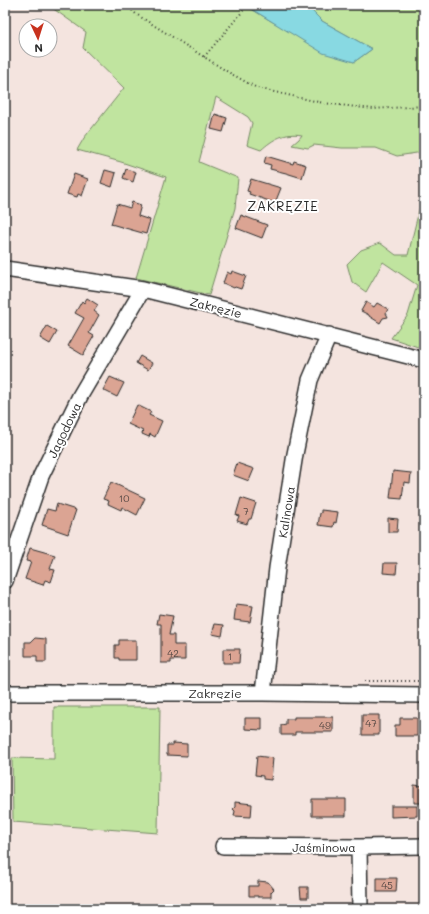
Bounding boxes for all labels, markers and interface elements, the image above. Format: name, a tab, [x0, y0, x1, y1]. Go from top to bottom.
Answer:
north arrow	[18, 18, 58, 58]
text: N	[34, 41, 43, 56]
district label: ZAKRĘZIE	[247, 197, 319, 214]
street label: Zakręzie	[188, 293, 244, 321]
street label: Jagodowa	[44, 400, 84, 460]
street label: Kalinowa	[274, 485, 298, 539]
house number: 10	[119, 491, 129, 505]
house number: 7	[243, 504, 249, 518]
house number: 42	[167, 646, 179, 660]
house number: 1	[228, 649, 232, 663]
street label: Zakręzie	[188, 685, 242, 701]
house number: 47	[365, 716, 377, 730]
house number: 49	[319, 718, 331, 732]
street label: Jaśminowa	[292, 839, 356, 855]
house number: 45	[381, 878, 393, 892]

